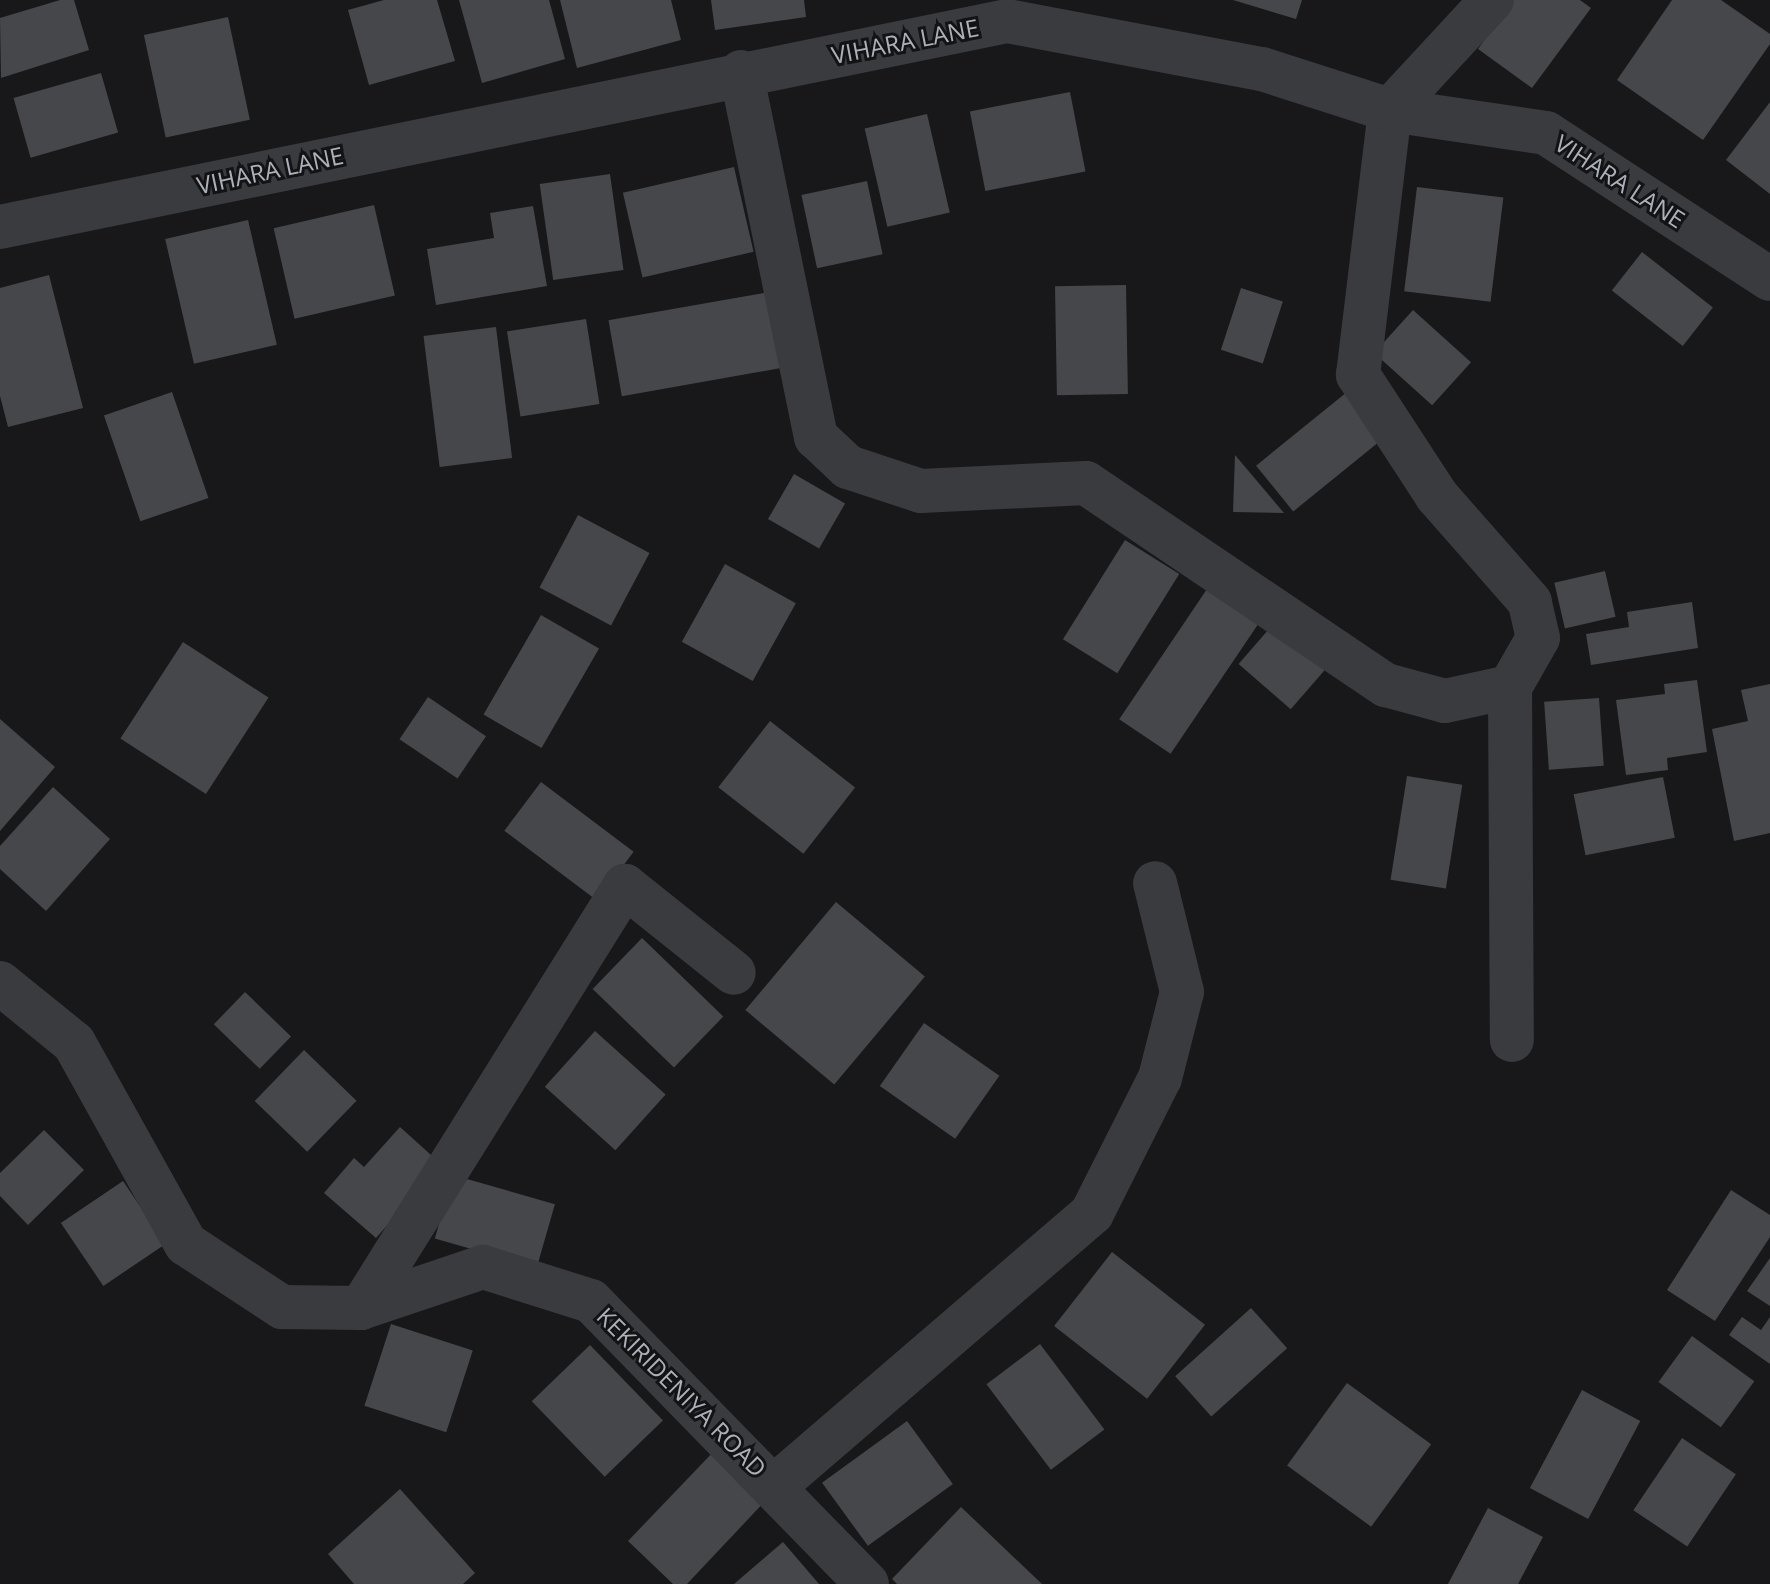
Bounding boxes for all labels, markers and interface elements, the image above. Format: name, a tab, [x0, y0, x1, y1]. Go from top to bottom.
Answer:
street label: VIHARA LANE	[829, 13, 981, 69]
street label: VIHARA LANE	[1550, 128, 1690, 234]
street label: VIHARA LANE	[194, 140, 346, 200]
street label: KEKIRIDENIYA ROAD	[591, 1301, 773, 1483]

